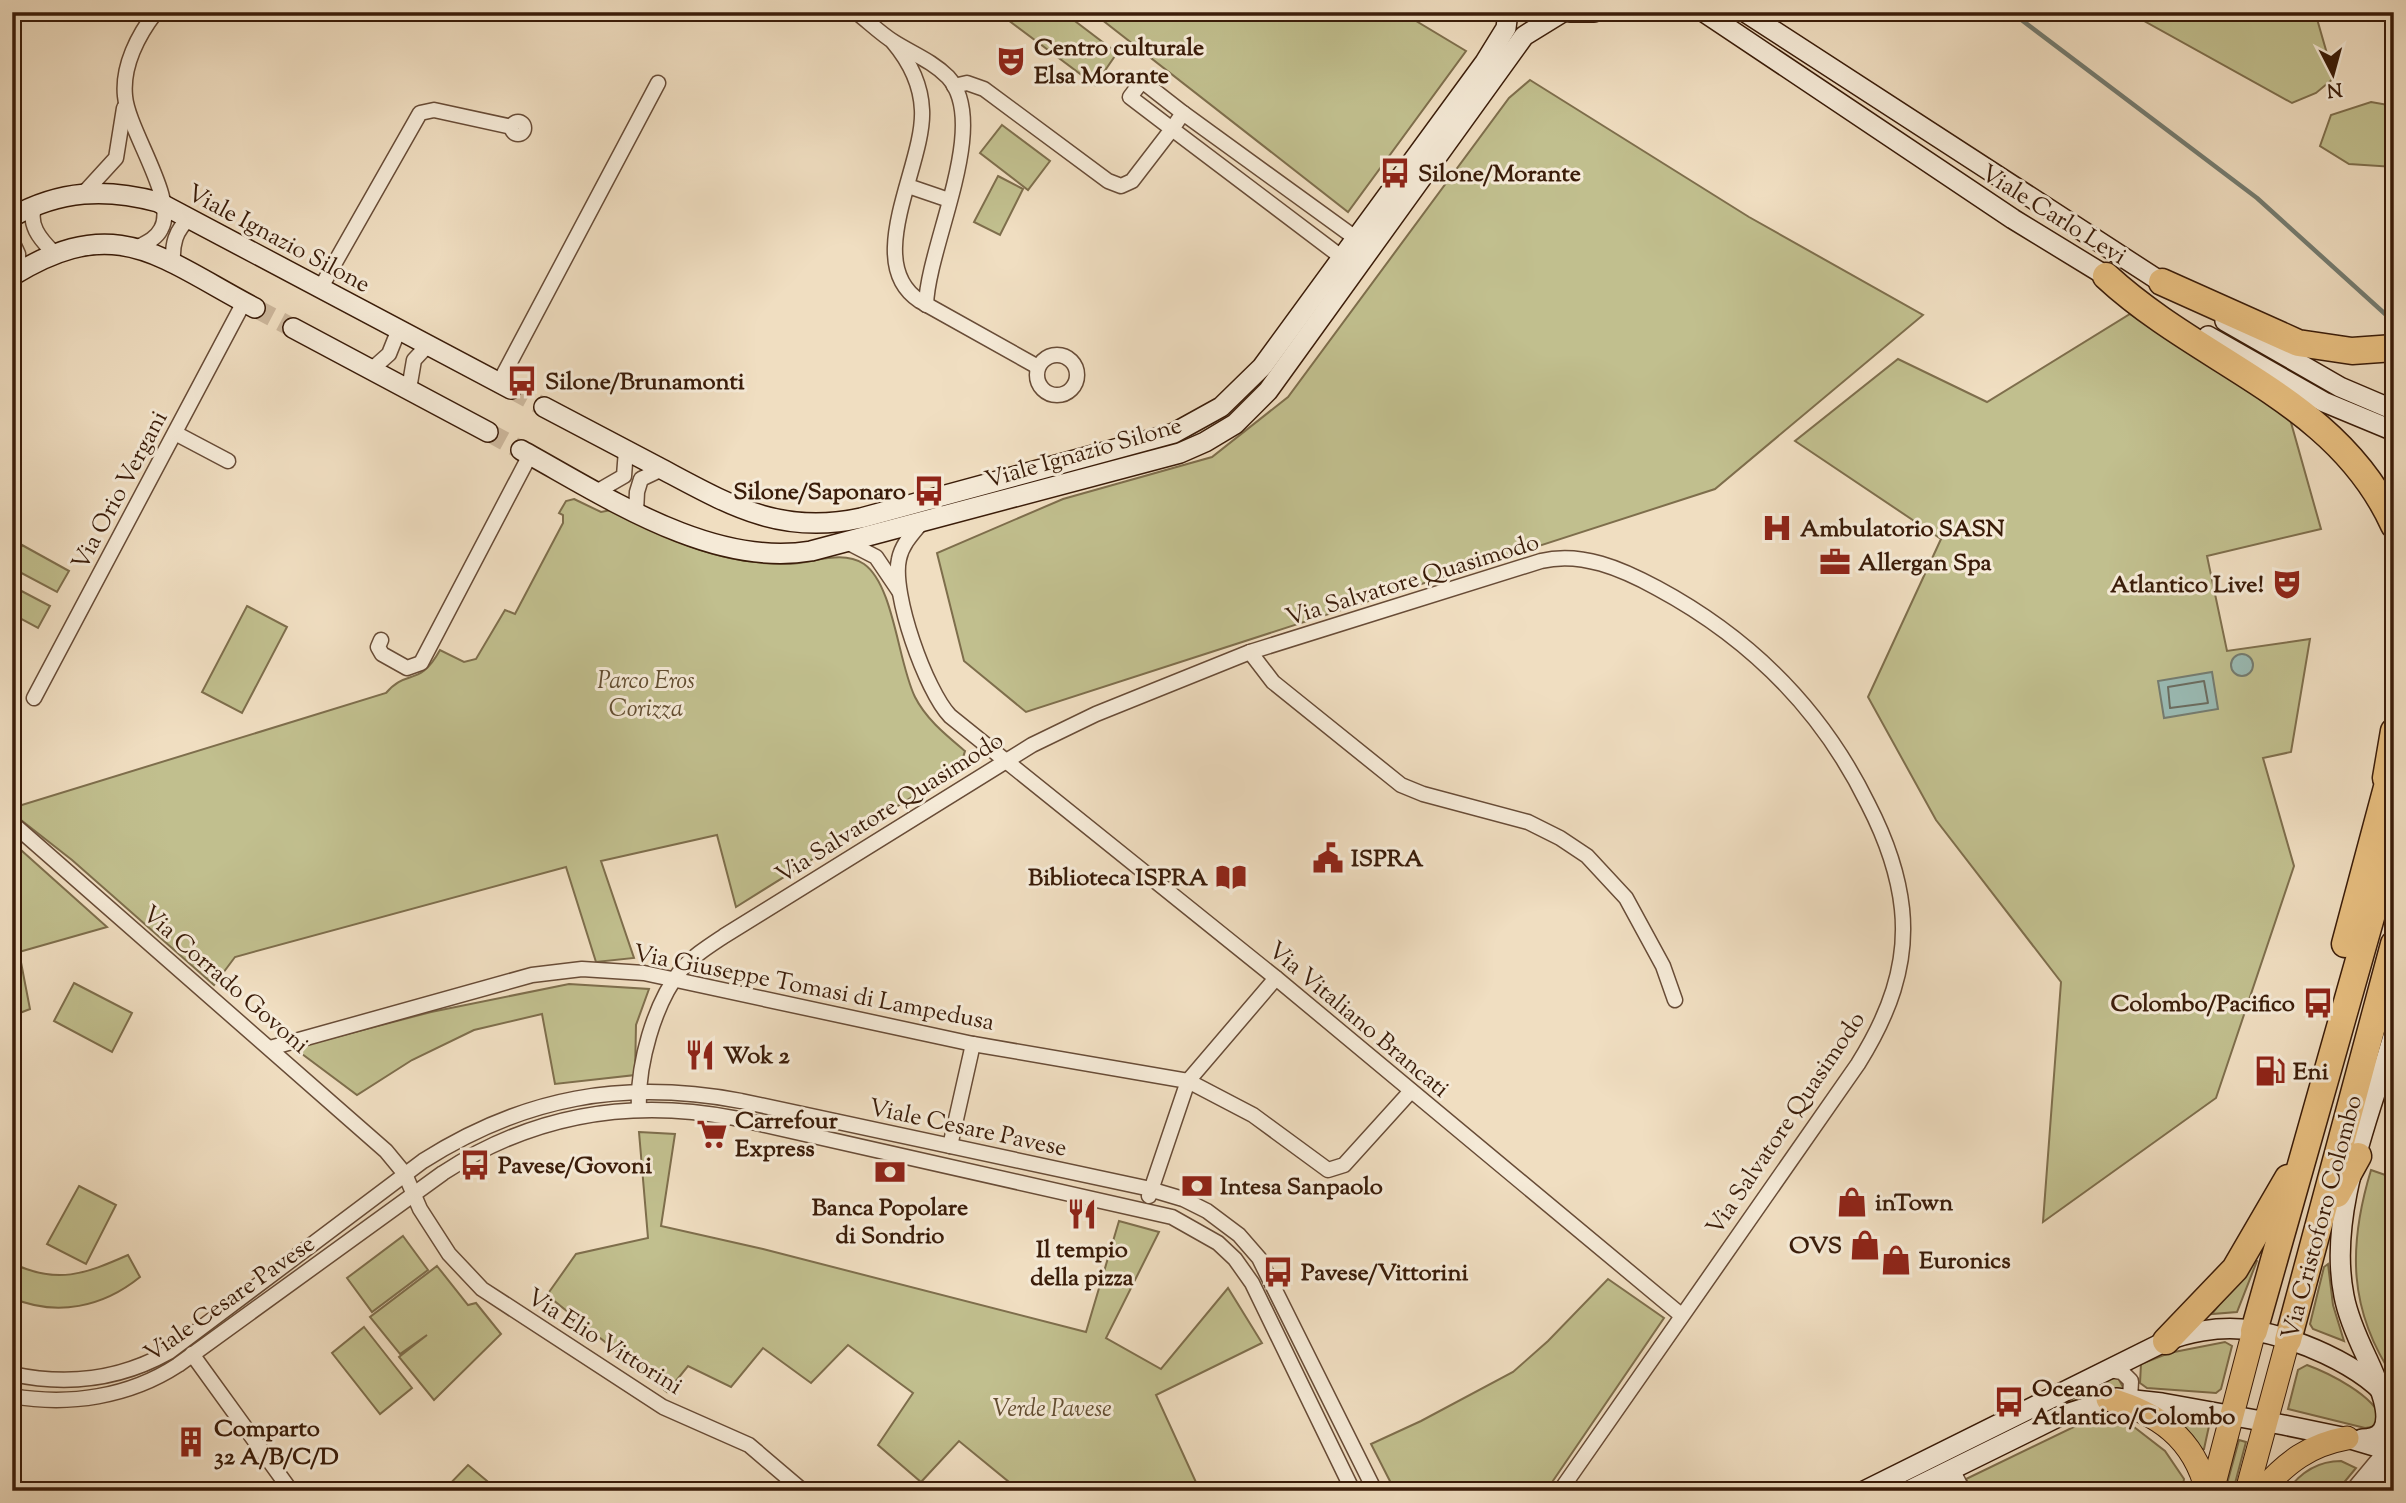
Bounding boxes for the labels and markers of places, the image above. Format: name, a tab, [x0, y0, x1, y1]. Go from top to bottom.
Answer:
place label: Centro culturale Elsa Morante	[1034, 32, 1204, 94]
theatre icon: Centro culturale Elsa Morante	[994, 44, 1028, 78]
bus stop icon: Silone/Morante	[1378, 156, 1412, 190]
place label: Silone/Morante	[1418, 158, 1581, 192]
bus stop icon: Silone/Brunamonti	[505, 364, 539, 398]
place label: Silone/Brunamonti	[545, 366, 745, 400]
bus stop icon: Silone/Saponaro	[912, 474, 946, 508]
place label: Silone/Saponaro	[733, 476, 906, 510]
hospital icon: Ambulatorio SASN	[1760, 511, 1794, 545]
place label: Ambulatorio SASN	[1800, 513, 2005, 547]
office icon: Allergan Spa	[1818, 545, 1852, 579]
place label: Allergan Spa	[1858, 547, 1993, 581]
theatre icon: Atlantico Live!	[2270, 567, 2304, 601]
place label: Atlantico Live!	[2110, 569, 2264, 603]
public building icon: ISPRA	[1311, 841, 1345, 875]
place label: ISPRA	[1351, 843, 1424, 877]
library icon: Biblioteca ISPRA	[1214, 860, 1248, 894]
place label: Biblioteca ISPRA	[1028, 862, 1209, 896]
bus stop icon: Colombo/Pacifico	[2301, 986, 2335, 1020]
place label: Colombo/Pacifico	[2110, 988, 2295, 1022]
restaurant icon: Wok 2	[683, 1038, 717, 1072]
place label: Wok 2	[723, 1040, 791, 1074]
fuel station icon: Eni	[2253, 1054, 2287, 1088]
place label: Eni	[2293, 1056, 2329, 1090]
place label: Carrefour Express	[735, 1105, 839, 1167]
supermarket icon: Carrefour Express	[695, 1117, 729, 1151]
bus stop icon: Pavese/Govoni	[458, 1148, 492, 1182]
place label: Pavese/Govoni	[498, 1150, 652, 1184]
bank icon: Banca Popolare di Sondrio	[873, 1155, 907, 1189]
bank icon: Intesa Sanpaolo	[1180, 1169, 1214, 1203]
place label: Intesa Sanpaolo	[1220, 1171, 1383, 1205]
shop icon: inTown	[1835, 1185, 1869, 1219]
place label: inTown	[1875, 1187, 1954, 1221]
place label: Banca Popolare di Sondrio	[812, 1192, 968, 1254]
restaurant icon: Il tempio della pizza	[1065, 1197, 1099, 1231]
shop icon: OVS	[1848, 1228, 1882, 1262]
place label: OVS	[1789, 1230, 1842, 1264]
place label: Il tempio della pizza	[1030, 1234, 1135, 1296]
shop icon: Euronics	[1879, 1243, 1913, 1277]
place label: Euronics	[1919, 1245, 2011, 1279]
bus stop icon: Pavese/Vittorini	[1261, 1255, 1295, 1289]
place label: Pavese/Vittorini	[1301, 1257, 1469, 1291]
place label: Oceano Atlantico/Colombo	[2032, 1373, 2236, 1435]
bus stop icon: Oceano Atlantico/Colombo	[1992, 1385, 2026, 1419]
place label: Comparto 32 A/B/C/D	[214, 1413, 339, 1475]
building icon: Comparto 32 A/B/C/D	[174, 1425, 208, 1459]

